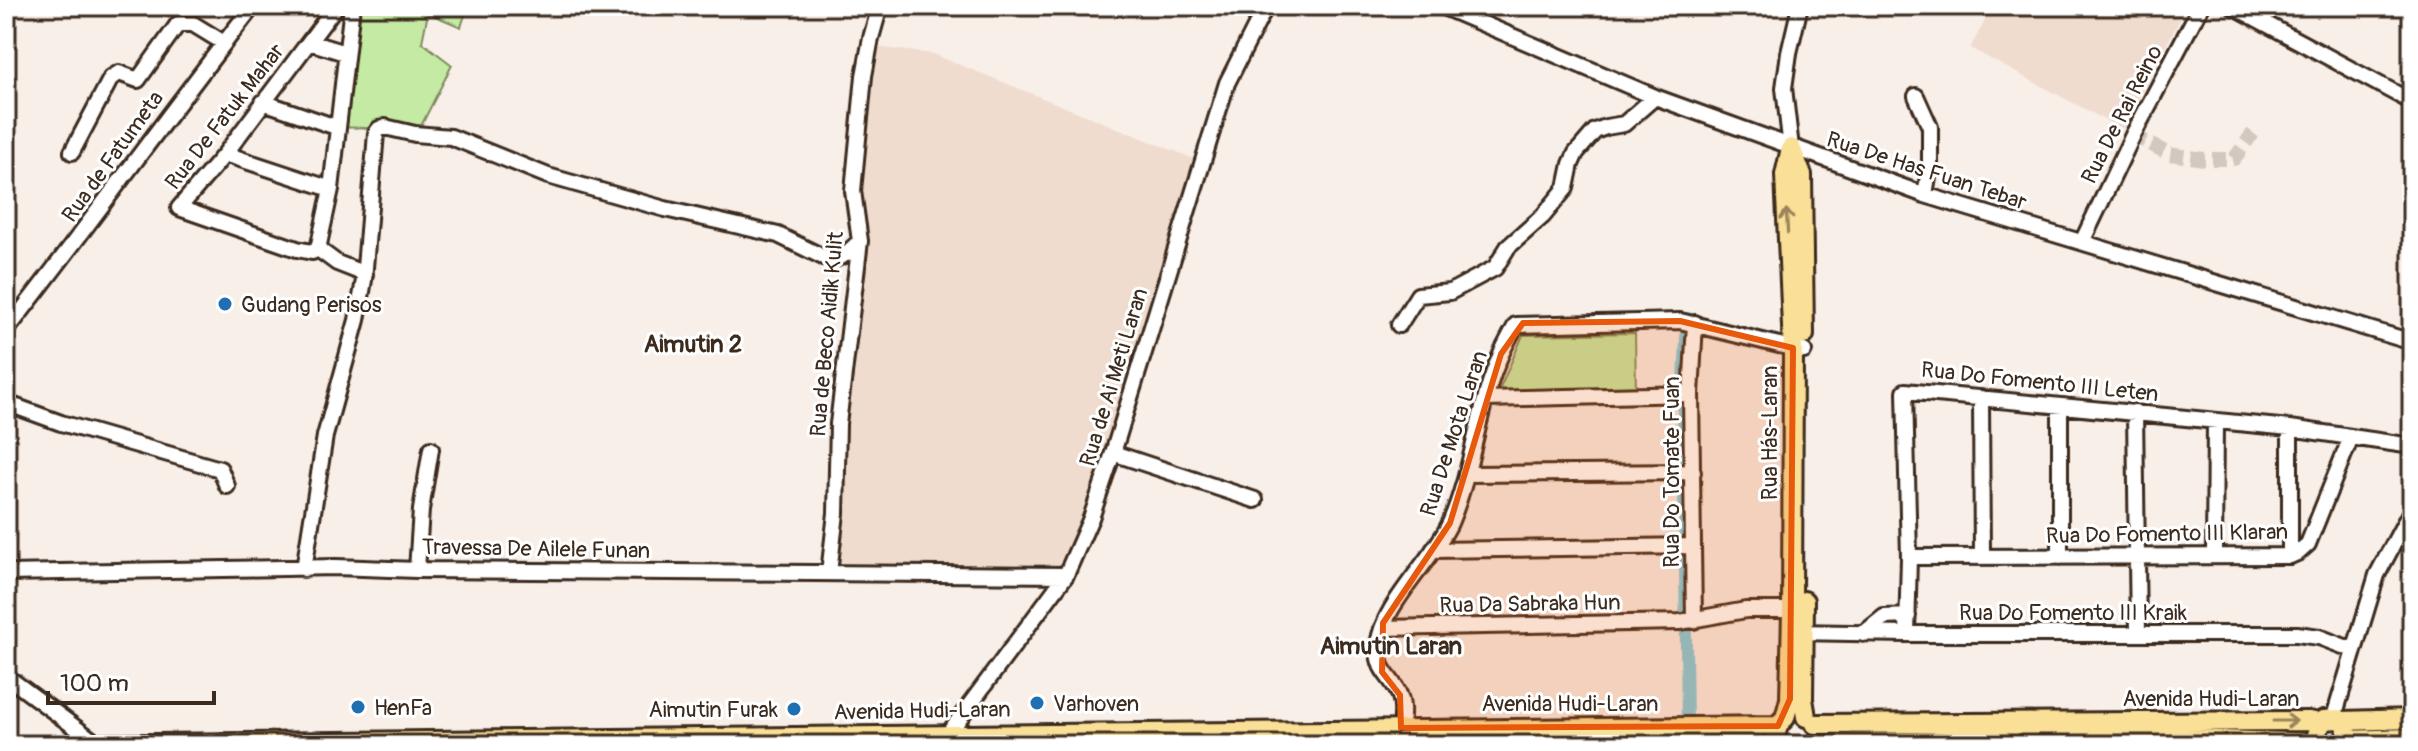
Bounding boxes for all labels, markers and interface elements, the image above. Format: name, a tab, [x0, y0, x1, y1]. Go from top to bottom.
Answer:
street label: Rua De Fatuk Mahar	[159, 38, 291, 195]
street label: Rua De Rai Reino	[2075, 40, 2169, 188]
street label: Rua de Fatumeta	[56, 85, 170, 228]
street label: Rua De Has Fuan Tebar	[1823, 125, 2030, 217]
one-way arrow	[1779, 208, 1794, 235]
street label: Rua de Beco Aidik Kulit	[804, 230, 850, 438]
street label: Rua de Ai Meti Laran	[1074, 285, 1154, 470]
place label: Gudang Perisos	[241, 291, 382, 319]
marker: Gudang Perisos	[216, 295, 234, 313]
district label: Aimutin 2	[644, 330, 742, 359]
street label: Rua De Mota Laran	[1414, 347, 1494, 520]
street label: Rua Do Fomento III Leten	[1920, 356, 2160, 408]
street label: Rua Hás-Laran	[1756, 366, 1784, 500]
street label: Rua Do Tomate Fuan	[1658, 376, 1686, 568]
street label: Rua Do Fomento III Klaran	[2046, 518, 2288, 550]
street label: Travessa De Ailele Funan	[422, 533, 650, 565]
street label: Rua Da Sabraka Hun	[1439, 588, 1621, 620]
street label: Rua Do Fomento III Kraik	[1959, 599, 2187, 627]
district label: Aimutin Laran	[1320, 632, 1462, 661]
scale bar	[48, 655, 214, 705]
text: 100 m	[60, 669, 129, 698]
street label: Avenida Hudi-Laran	[2123, 685, 2300, 713]
place label: Varhoven	[1053, 690, 1139, 718]
street label: Avenida Hudi-Laran	[1482, 690, 1659, 718]
place label: HenFa	[374, 694, 432, 722]
marker: Varhoven	[1028, 694, 1046, 712]
street label: Avenida Hudi-Laran	[833, 695, 1011, 727]
place label: Aimutin Furak	[648, 696, 778, 724]
marker: HenFa	[349, 698, 367, 716]
marker: Aimutin Furak	[785, 700, 803, 718]
one-way arrow	[2271, 713, 2298, 729]

